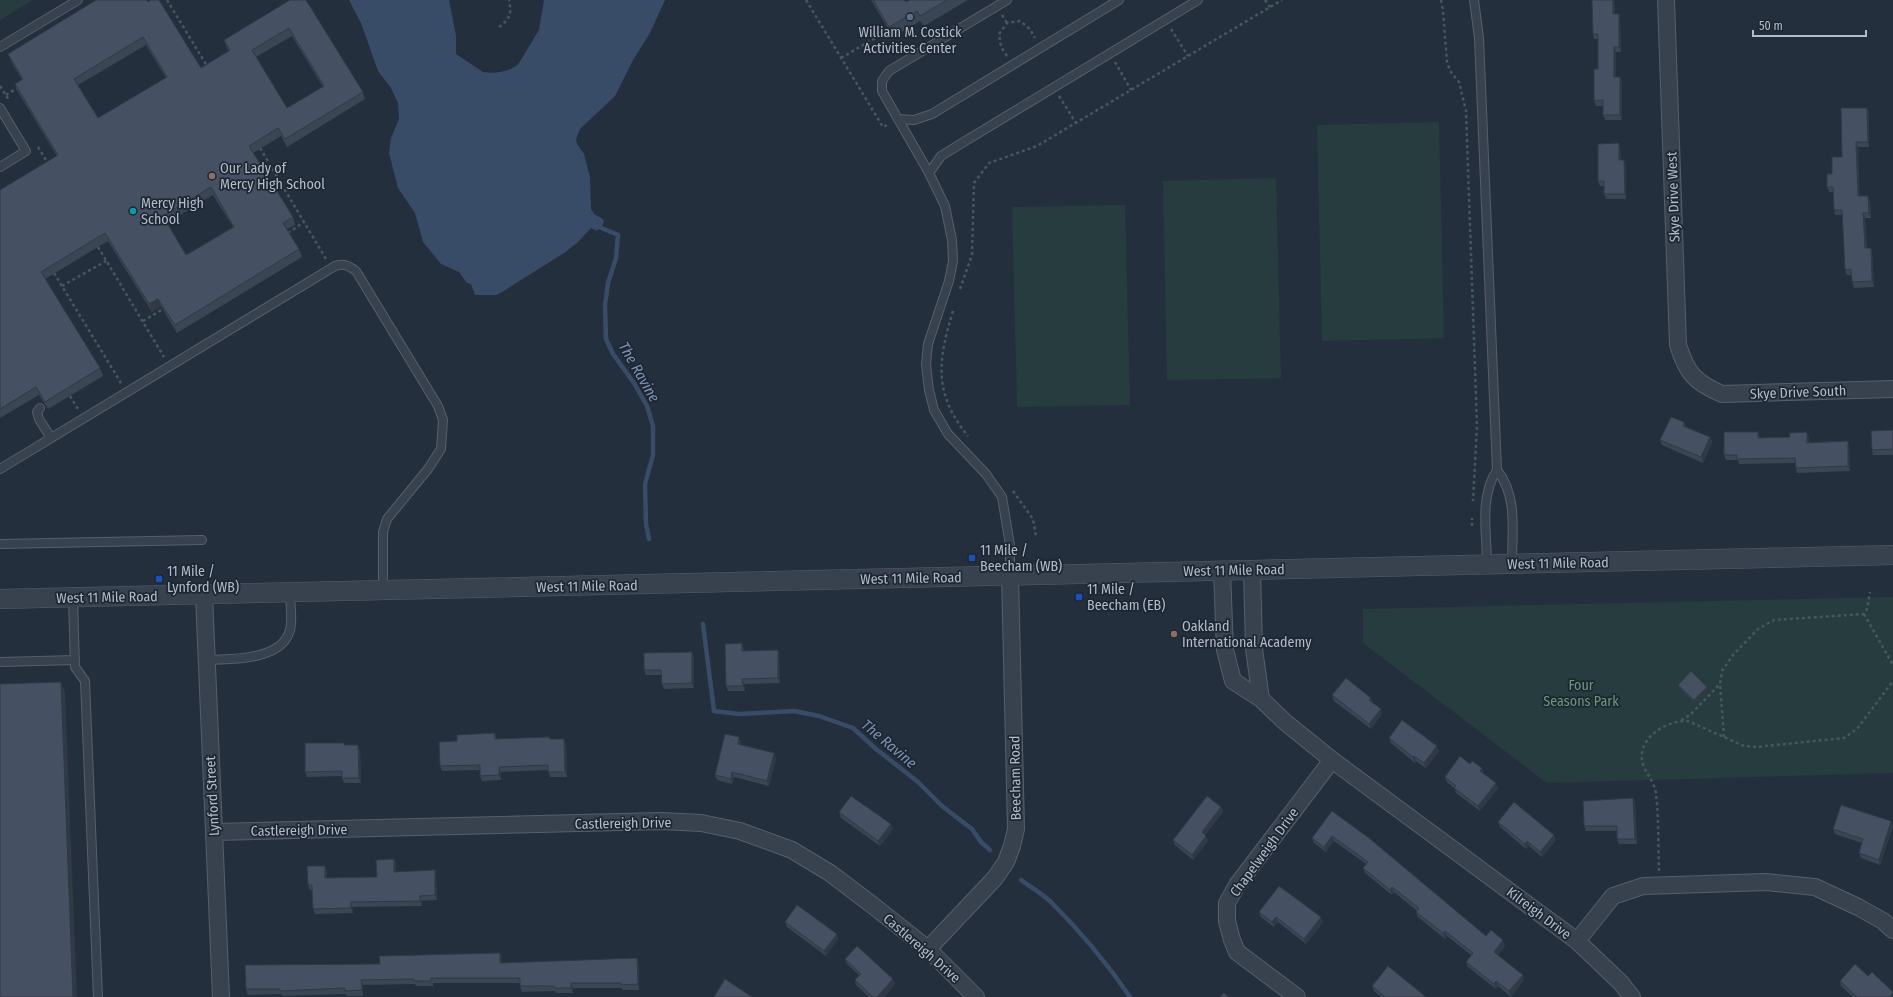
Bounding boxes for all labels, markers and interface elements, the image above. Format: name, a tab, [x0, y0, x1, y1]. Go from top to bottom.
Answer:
marker: William M. Costick Activities Center	[905, 12, 915, 22]
scale bar	[1753, 12, 1866, 38]
text: 50 m	[1759, 19, 1783, 33]
place label: William M. Costick Activities Center	[859, 24, 962, 57]
street label: Skye Drive West	[1663, 151, 1684, 243]
place label: Our Lady of Mercy High School	[220, 160, 325, 193]
marker: Our Lady of Mercy High School	[207, 171, 217, 181]
place label: Mercy High School	[141, 195, 204, 228]
marker: Mercy High School	[128, 206, 138, 216]
water label: The Ravine	[615, 339, 663, 405]
street label: Skye Drive South	[1750, 382, 1846, 403]
place label: 11 Mile / Beecham (WB)	[980, 542, 1062, 575]
marker: 11 Mile / Beecham (WB)	[967, 553, 977, 563]
street label: West 11 Mile Road	[1507, 554, 1609, 573]
street label: West 11 Mile Road	[1183, 561, 1285, 580]
place label: 11 Mile / Lynford (WB)	[167, 563, 239, 596]
street label: West 11 Mile Road	[860, 569, 962, 588]
marker: 11 Mile / Lynford (WB)	[154, 574, 164, 584]
street label: West 11 Mile Road	[536, 577, 638, 596]
place label: 11 Mile / Beecham (EB)	[1087, 581, 1165, 614]
street label: West 11 Mile Road	[56, 588, 158, 607]
marker: 11 Mile / Beecham (EB)	[1074, 592, 1084, 602]
place label: Oakland International Academy	[1182, 618, 1312, 651]
marker: Oakland International Academy	[1169, 629, 1179, 639]
park label: Four Seasons Park	[1543, 677, 1619, 710]
water label: The Ravine	[858, 716, 920, 772]
street label: Beecham Road	[1006, 735, 1025, 821]
street label: Lynford Street	[202, 755, 223, 836]
street label: Chapelweigh Drive	[1226, 804, 1302, 900]
street label: Castlereigh Drive	[575, 814, 671, 833]
street label: Castlereigh Drive	[251, 821, 347, 840]
street label: Kilreigh Drive	[1503, 884, 1574, 943]
street label: Castlereigh Drive	[880, 910, 964, 987]

